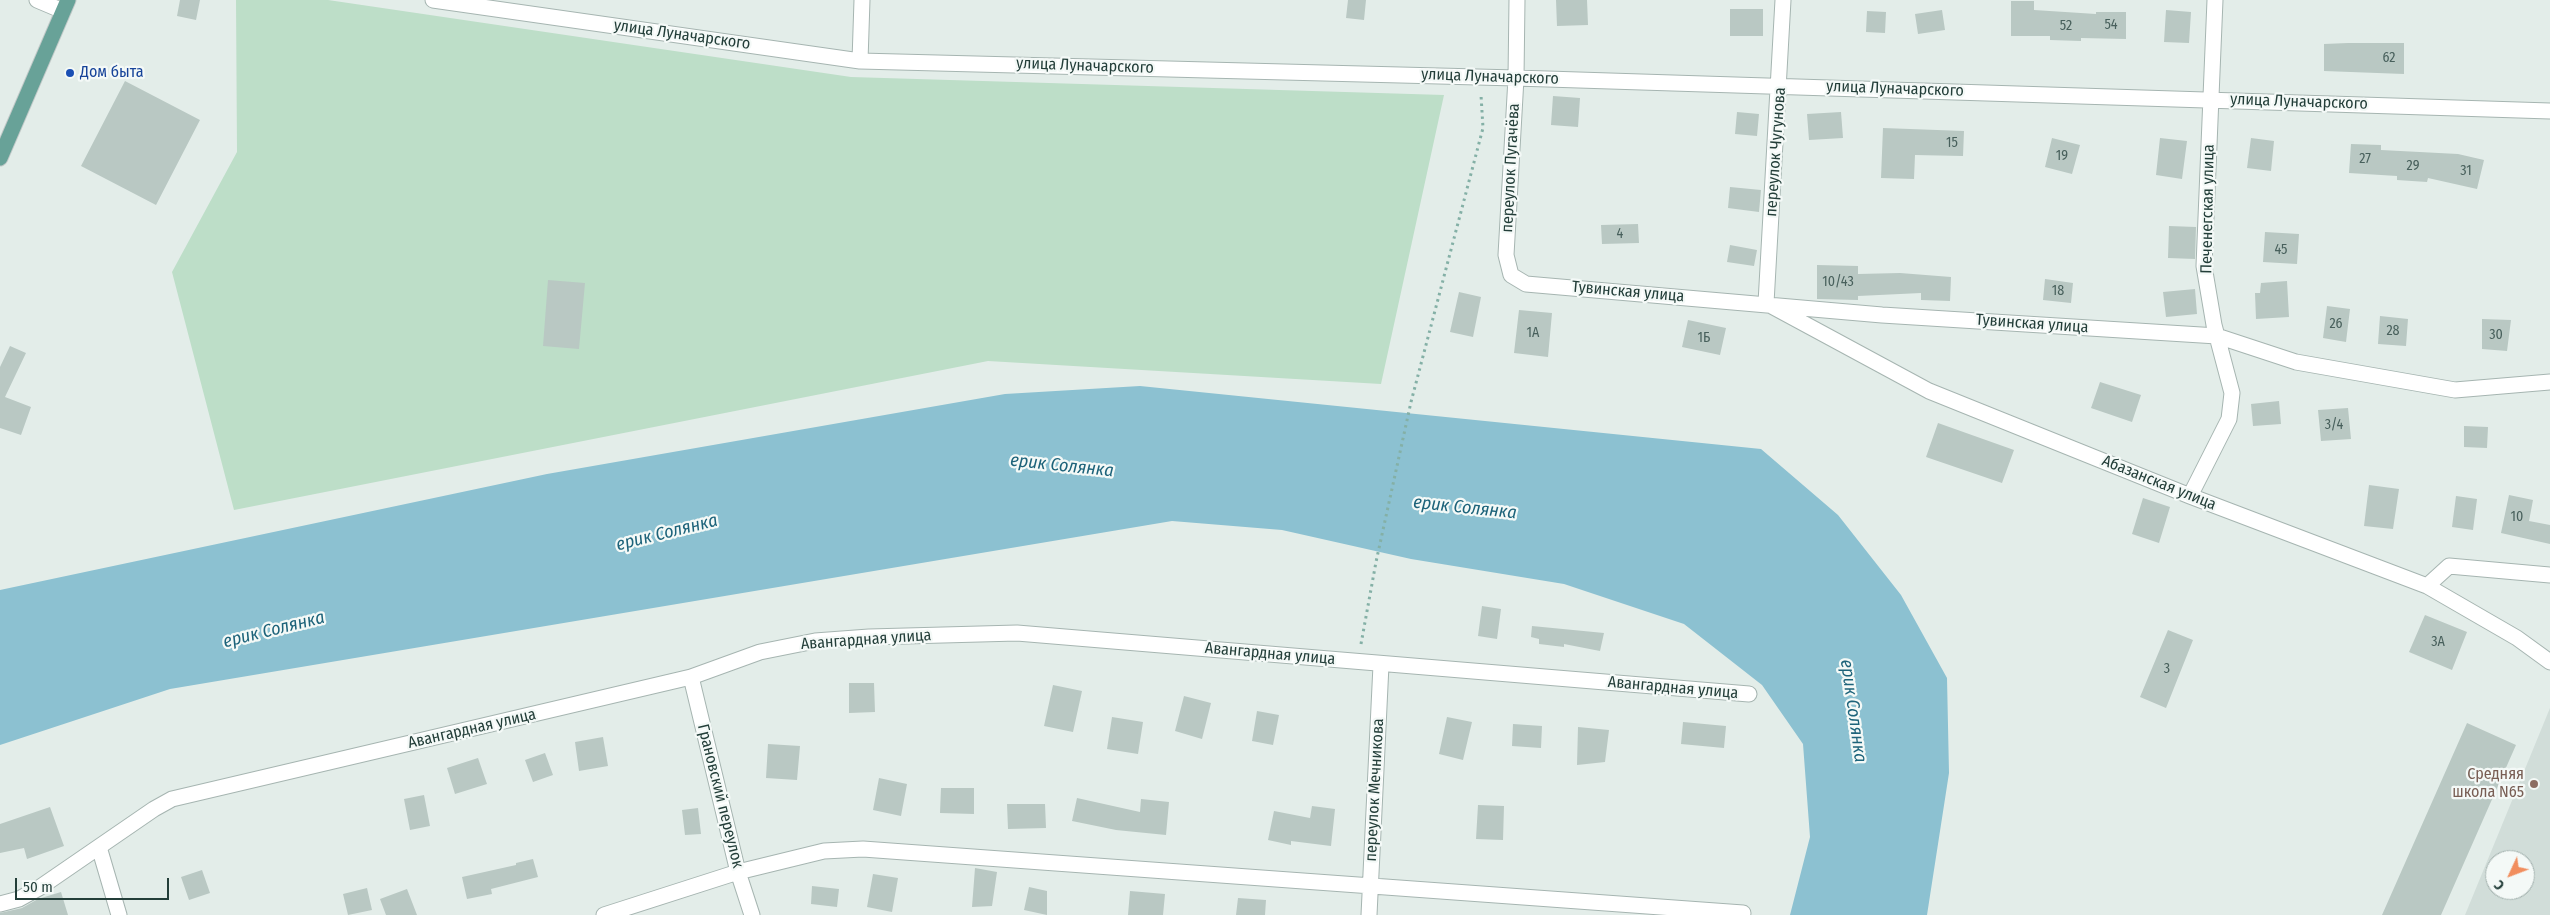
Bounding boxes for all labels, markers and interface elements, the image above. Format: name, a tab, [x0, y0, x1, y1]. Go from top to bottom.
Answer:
street label: улица Луначарского	[612, 16, 752, 54]
house number: 54	[2104, 17, 2118, 33]
house number: 52	[2060, 18, 2072, 34]
house number: 62	[2383, 50, 2395, 66]
street label: улица Луначарского	[1016, 54, 1154, 78]
place label: Дом быта	[80, 63, 144, 83]
street label: улица Луначарского	[1421, 65, 1559, 89]
marker: Дом быта	[64, 67, 76, 79]
street label: улица Луначарского	[1826, 77, 1964, 101]
street label: переулок Чугунова	[1762, 87, 1790, 217]
street label: улица Луначарского	[2230, 90, 2368, 114]
street label: переулок Пугачёва	[1498, 103, 1524, 233]
house number: 15	[1946, 135, 1958, 151]
street label: Печенегская улица	[2197, 144, 2219, 274]
house number: 19	[2056, 148, 2068, 164]
house number: 27	[2359, 151, 2371, 167]
house number: 29	[2407, 158, 2419, 174]
house number: 31	[2460, 163, 2472, 179]
house number: 4	[1617, 226, 1623, 242]
house number: 45	[2274, 242, 2288, 258]
house number: 10/43	[1822, 274, 1854, 290]
street label: Тувинская улица	[1571, 278, 1685, 306]
house number: 18	[2052, 283, 2064, 299]
street label: Тувинская улица	[1975, 310, 2089, 338]
house number: 26	[2329, 316, 2343, 332]
house number: 28	[2386, 323, 2400, 339]
house number: 1А	[1527, 325, 1539, 341]
house number: 30	[2489, 327, 2503, 343]
house number: 1Б	[1698, 330, 1710, 346]
house number: 3/4	[2325, 417, 2343, 433]
water label: ерик Солянка	[1009, 450, 1115, 482]
street label: Абазанская улица	[2099, 451, 2219, 515]
water label: ерик Солянка	[1412, 492, 1518, 524]
house number: 10	[2511, 509, 2523, 525]
water label: ерик Солянка	[614, 510, 720, 556]
water label: ерик Солянка	[221, 607, 327, 653]
street label: Авангардная улица	[800, 626, 932, 654]
house number: 3А	[2431, 634, 2445, 650]
street label: Авангардная улица	[1204, 639, 1336, 669]
water label: ерик Солянка	[1835, 658, 1871, 764]
house number: 3	[2164, 661, 2170, 677]
street label: Авангардная улица	[1607, 673, 1739, 703]
street label: Авангардная улица	[406, 705, 538, 753]
street label: переулок Мечникова	[1362, 718, 1388, 862]
street label: Грановский переулок	[693, 722, 747, 870]
place label: Средняя школа N65	[2452, 765, 2524, 803]
marker: Средняя школа N65	[2528, 778, 2540, 790]
north arrow	[2485, 850, 2535, 900]
scale bar	[18, 868, 171, 900]
text: С	[2491, 876, 2508, 893]
text: 50 m	[23, 878, 53, 896]

